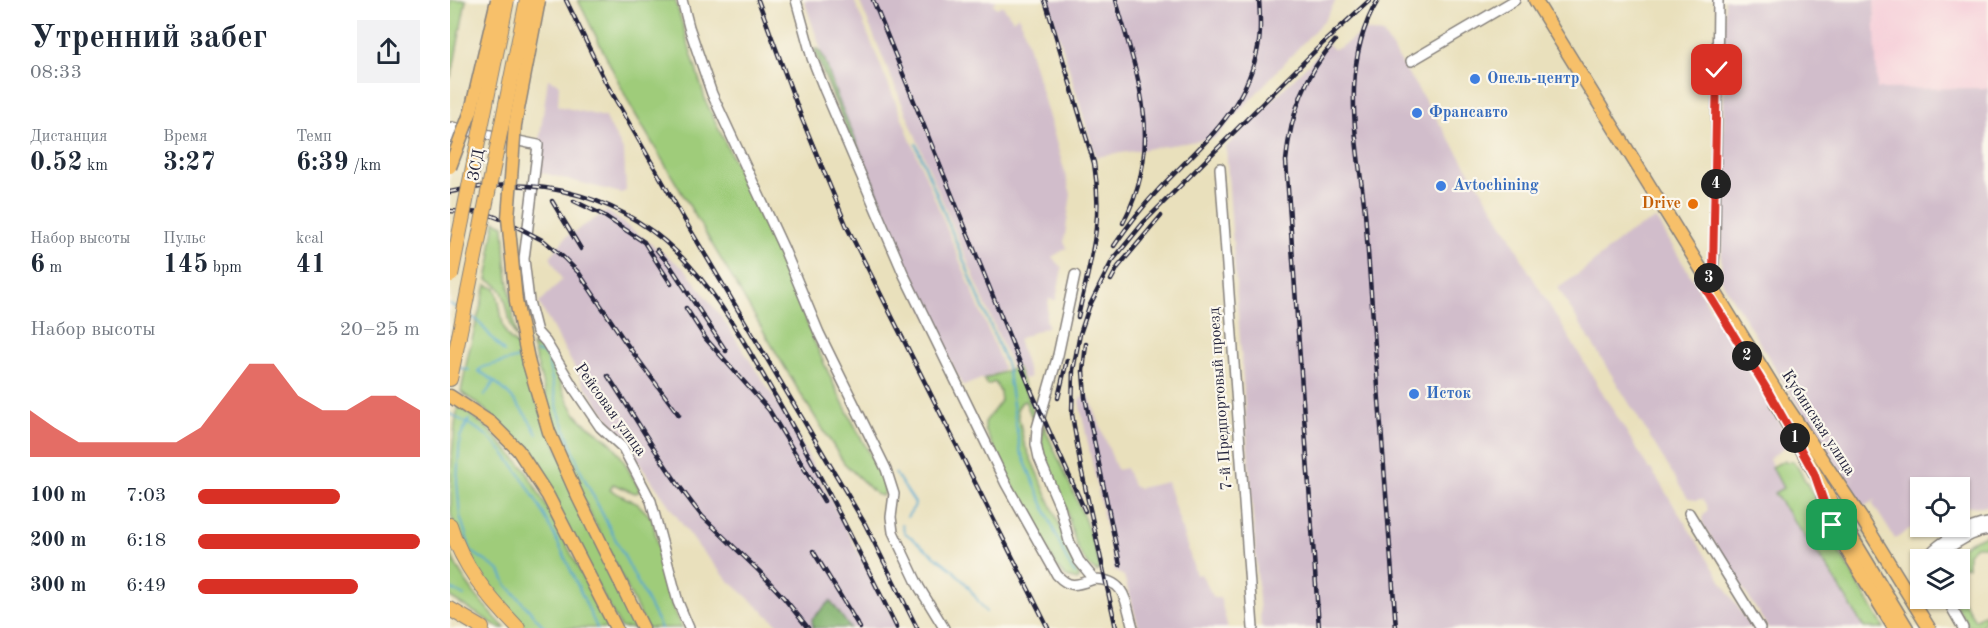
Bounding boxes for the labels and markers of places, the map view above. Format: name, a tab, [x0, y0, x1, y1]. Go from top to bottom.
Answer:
pin	[1691, 44, 1742, 95]
place label: Опель-центр	[1487, 71, 1579, 87]
marker: Опель-центр	[1468, 72, 1482, 86]
place label: Франсавто	[1429, 105, 1508, 121]
marker: Франсавто	[1410, 106, 1424, 120]
pin: 4	[1701, 169, 1731, 199]
place label: Avtochining	[1453, 178, 1539, 194]
marker: Avtochining	[1434, 179, 1448, 193]
place label: Drive	[1642, 196, 1681, 212]
marker: Drive	[1686, 197, 1700, 211]
pin: 3	[1694, 263, 1724, 293]
pin: 2	[1732, 341, 1762, 371]
place label: Исток	[1426, 386, 1471, 402]
marker: Исток	[1407, 387, 1421, 401]
pin: 1	[1780, 423, 1810, 453]
pin	[1806, 499, 1857, 550]

